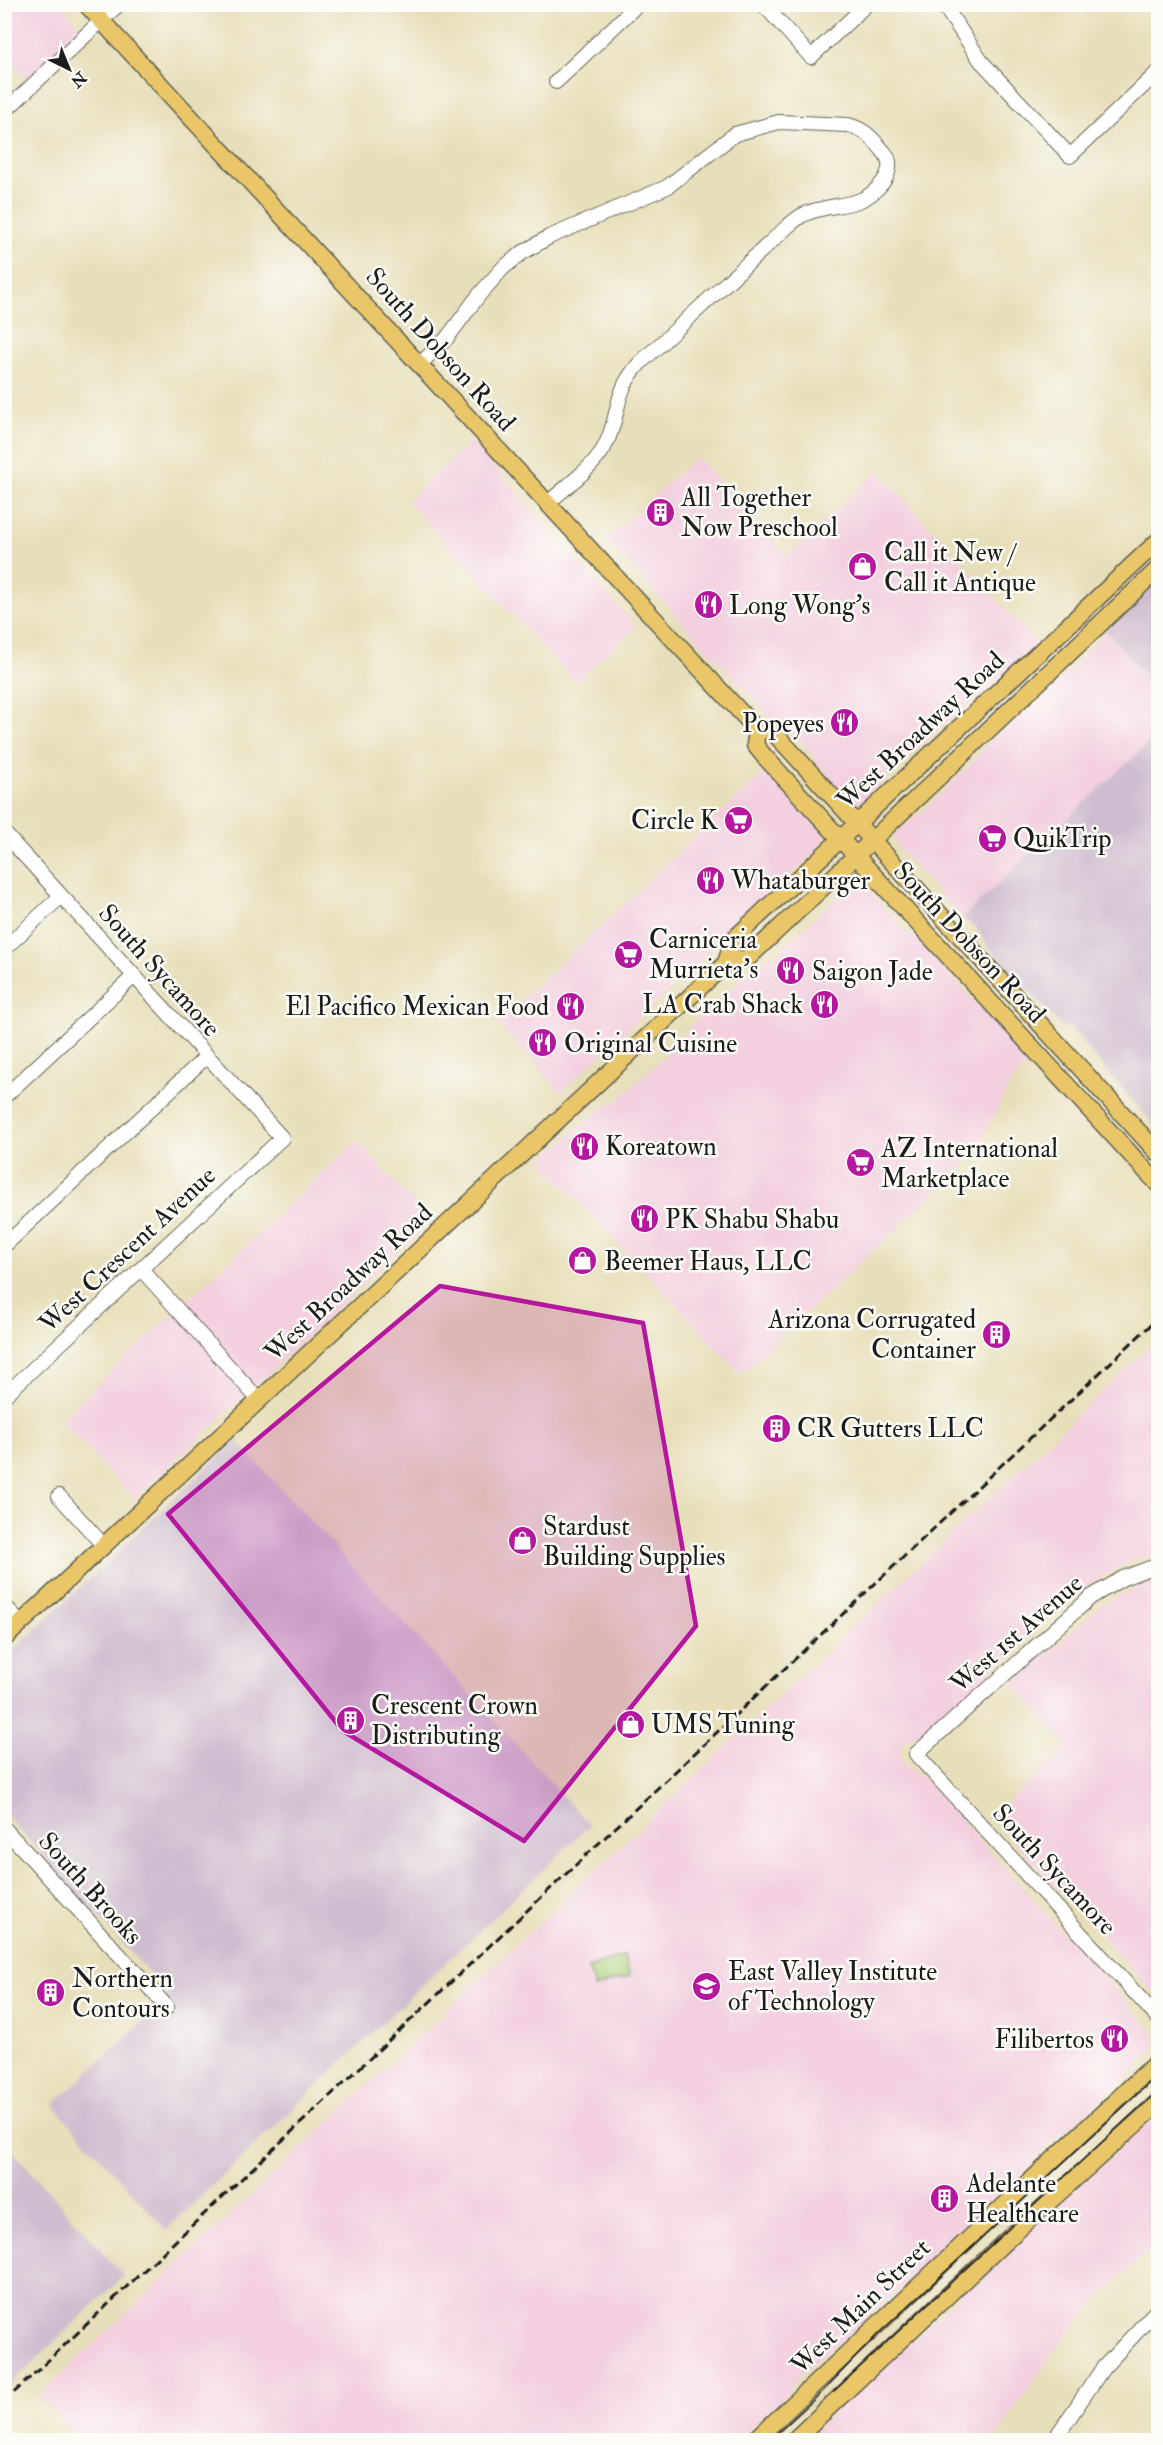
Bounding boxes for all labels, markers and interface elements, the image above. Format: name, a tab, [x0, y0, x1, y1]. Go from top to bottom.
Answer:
north arrow	[39, 39, 99, 99]
text: N	[66, 66, 91, 92]
street label: South Dobson Road	[358, 261, 522, 438]
place label: All Together Now Preschool	[680, 482, 838, 544]
building icon: All Together Now Preschool	[644, 496, 676, 528]
place label: Call it New / Call it Antique	[884, 537, 1036, 599]
shop icon: Call it New / Call it Antique	[847, 551, 879, 583]
restaurant icon: Long Wong's	[692, 589, 724, 621]
place label: Long Wong's	[729, 590, 871, 622]
street label: West Broadway Road	[829, 645, 1011, 817]
restaurant icon: Popeyes	[829, 707, 861, 739]
place label: Popeyes	[742, 708, 824, 741]
supermarket icon: Circle K	[723, 804, 755, 836]
place label: Circle K	[631, 805, 719, 837]
supermarket icon: QuikTrip	[976, 822, 1008, 854]
place label: QuikTrip	[1013, 823, 1111, 856]
street label: South Dobson Road	[886, 855, 1052, 1030]
restaurant icon: Whataburger	[694, 864, 726, 896]
place label: Whataburger	[730, 865, 871, 897]
street label: South Sycamore	[91, 898, 227, 1044]
place label: Carniceria Murrieta's	[649, 924, 759, 986]
supermarket icon: Carniceria Murrieta's	[612, 938, 644, 970]
restaurant icon: Saigon Jade	[775, 955, 807, 987]
place label: Saigon Jade	[812, 956, 933, 988]
restaurant icon: LA Crab Shack	[808, 988, 840, 1020]
place label: LA Crab Shack	[643, 989, 804, 1021]
restaurant icon: El Pacifico Mexican Food	[554, 990, 586, 1022]
place label: El Pacifico Mexican Food	[285, 991, 549, 1023]
restaurant icon: Original Cuisine	[527, 1027, 559, 1059]
place label: Original Cuisine	[564, 1028, 737, 1060]
restaurant icon: Koreatown	[568, 1130, 600, 1162]
place label: Koreatown	[605, 1131, 717, 1163]
place label: AZ International Marketplace	[880, 1133, 1058, 1196]
supermarket icon: AZ International Marketplace	[844, 1147, 876, 1179]
street label: West Crescent Avenue	[32, 1160, 223, 1340]
street label: West Broadway Road	[257, 1197, 439, 1369]
restaurant icon: PK Shabu Shabu	[628, 1203, 660, 1235]
place label: PK Shabu Shabu	[665, 1204, 839, 1236]
shop icon: Beemer Haus, LLC	[567, 1245, 599, 1277]
place label: Beemer Haus, LLC	[604, 1246, 812, 1278]
place label: Arizona Corrugated Container	[767, 1304, 976, 1366]
building icon: Arizona Corrugated Container	[981, 1318, 1013, 1350]
building icon: CR Gutters LLC	[760, 1412, 792, 1444]
place label: CR Gutters LLC	[797, 1413, 984, 1445]
place label: Stardust Building Supplies	[543, 1511, 726, 1574]
shop icon: Stardust Building Supplies	[506, 1525, 538, 1557]
street label: West 1st Avenue	[943, 1567, 1090, 1701]
place label: Crescent Crown Distributing	[371, 1690, 538, 1752]
building icon: Crescent Crown Distributing	[334, 1704, 366, 1736]
shop icon: UMS Tuning	[614, 1708, 646, 1740]
place label: UMS Tuning	[651, 1709, 796, 1741]
street label: South Sycamore	[985, 1797, 1123, 1942]
street label: South Brooks	[31, 1826, 149, 1952]
place label: East Valley Institute of Technology	[728, 1956, 937, 2018]
place label: Northern Contours	[72, 1963, 173, 2025]
school or university icon: East Valley Institute of Technology	[691, 1970, 723, 2002]
building icon: Northern Contours	[35, 1977, 67, 2009]
restaurant icon: Filibertos	[1099, 2023, 1131, 2055]
place label: Filibertos	[994, 2024, 1094, 2056]
place label: Adelante Healthcare	[965, 2168, 1079, 2230]
building icon: Adelante Healthcare	[929, 2182, 961, 2214]
street label: West Main Street	[783, 2232, 937, 2382]

